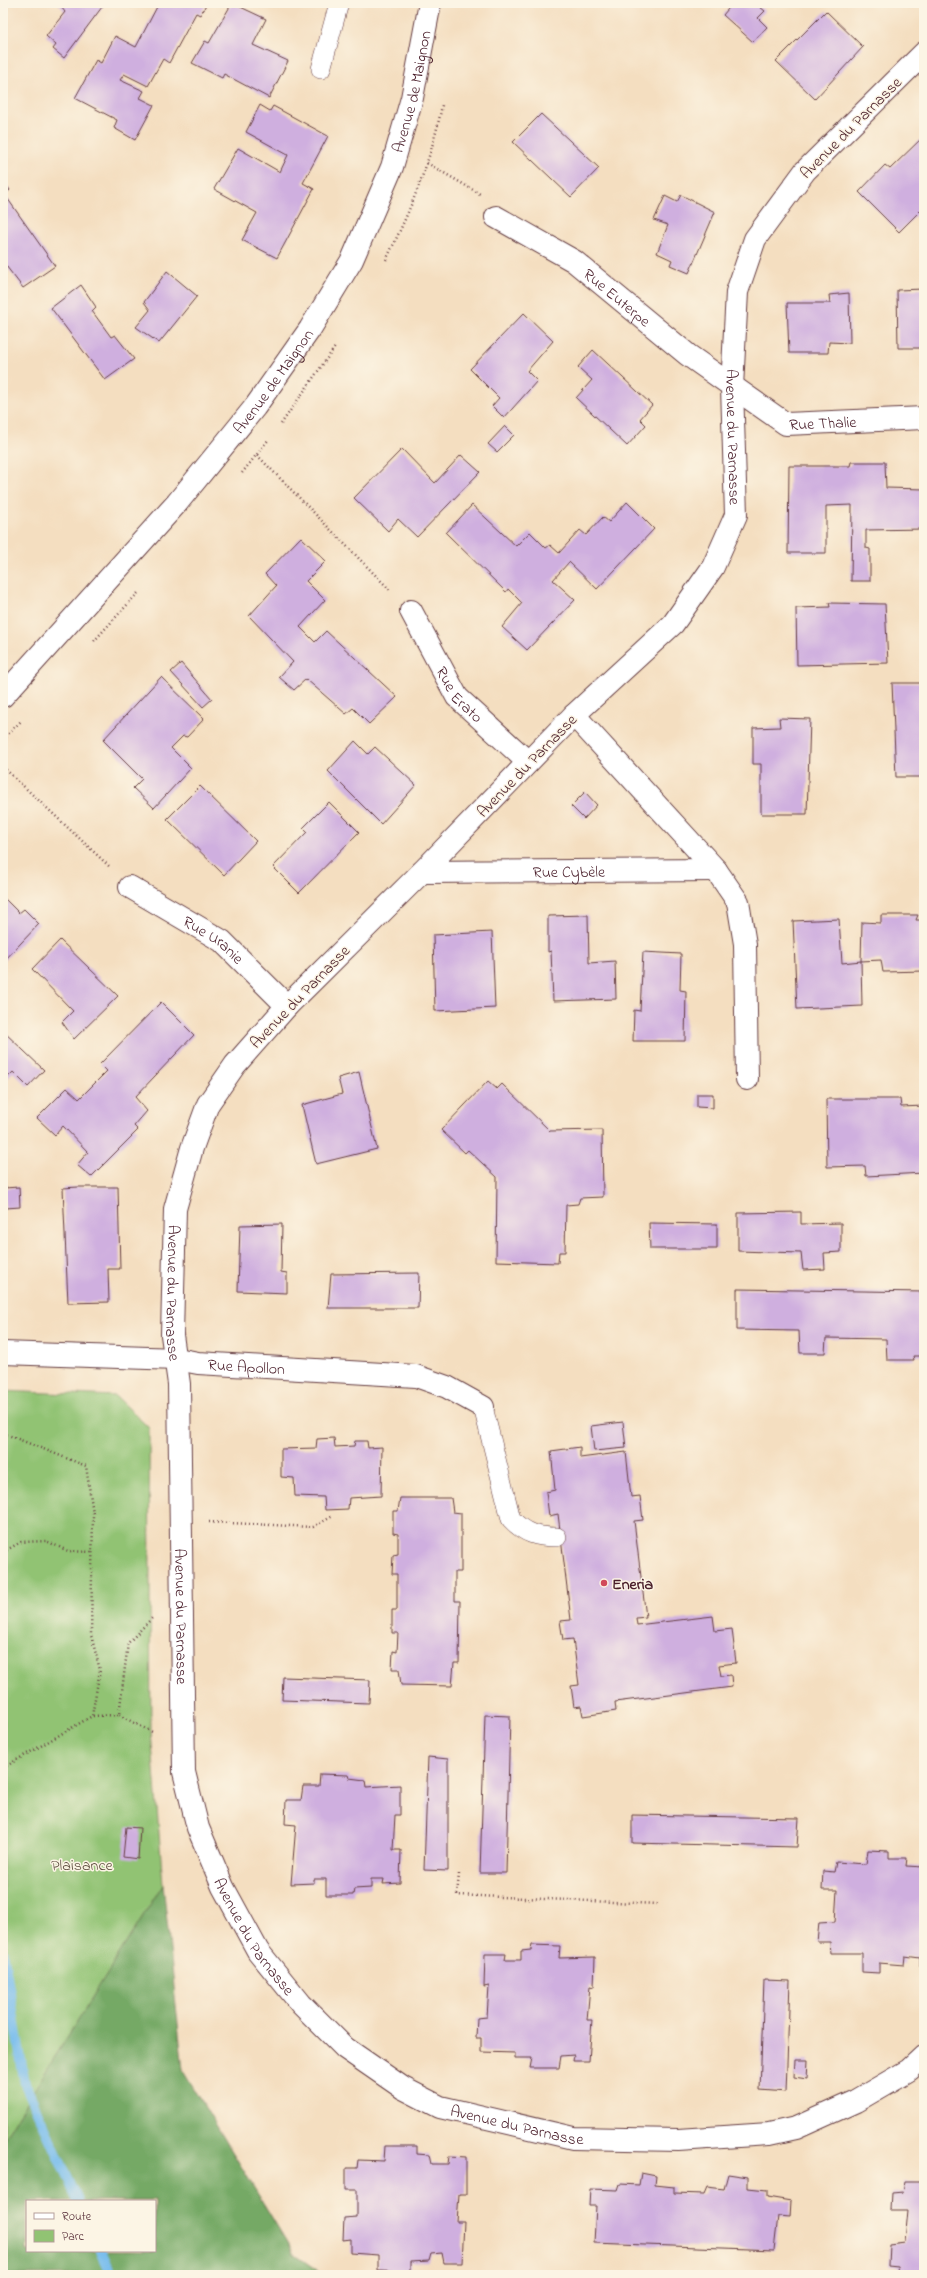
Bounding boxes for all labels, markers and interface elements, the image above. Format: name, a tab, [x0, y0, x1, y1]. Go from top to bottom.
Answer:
street label: Avenue de Maignon	[387, 29, 439, 156]
street label: Avenue du Parnasse	[795, 71, 909, 185]
street label: Rue Euterpe	[577, 263, 656, 334]
street label: Avenue de Maignon	[228, 325, 321, 440]
street label: Avenue du Parnasse	[718, 368, 746, 506]
street label: Rue Thalie	[789, 411, 858, 438]
street label: Rue Erato	[429, 663, 488, 729]
street label: Avenue du Parnasse	[472, 709, 584, 824]
street label: Rue Cybèle	[533, 861, 606, 885]
street label: Rue Uranie	[178, 911, 249, 971]
street label: Avenue du Parnasse	[245, 940, 357, 1055]
street label: Avenue du Parnasse	[158, 1225, 186, 1363]
street label: Rue Apollon	[207, 1354, 286, 1382]
street label: Avenue du Parnasse	[167, 1548, 193, 1685]
place label: Eneria	[612, 1573, 654, 1597]
marker: Eneria	[599, 1578, 609, 1588]
park label: Plaisance	[51, 1854, 114, 1878]
street label: Avenue du Parnasse	[206, 1874, 300, 2002]
street label: Avenue du Parnasse	[448, 2100, 585, 2152]
legend	[26, 2200, 156, 2252]
text: Route	[62, 2208, 92, 2226]
text: Parc	[62, 2228, 84, 2246]

